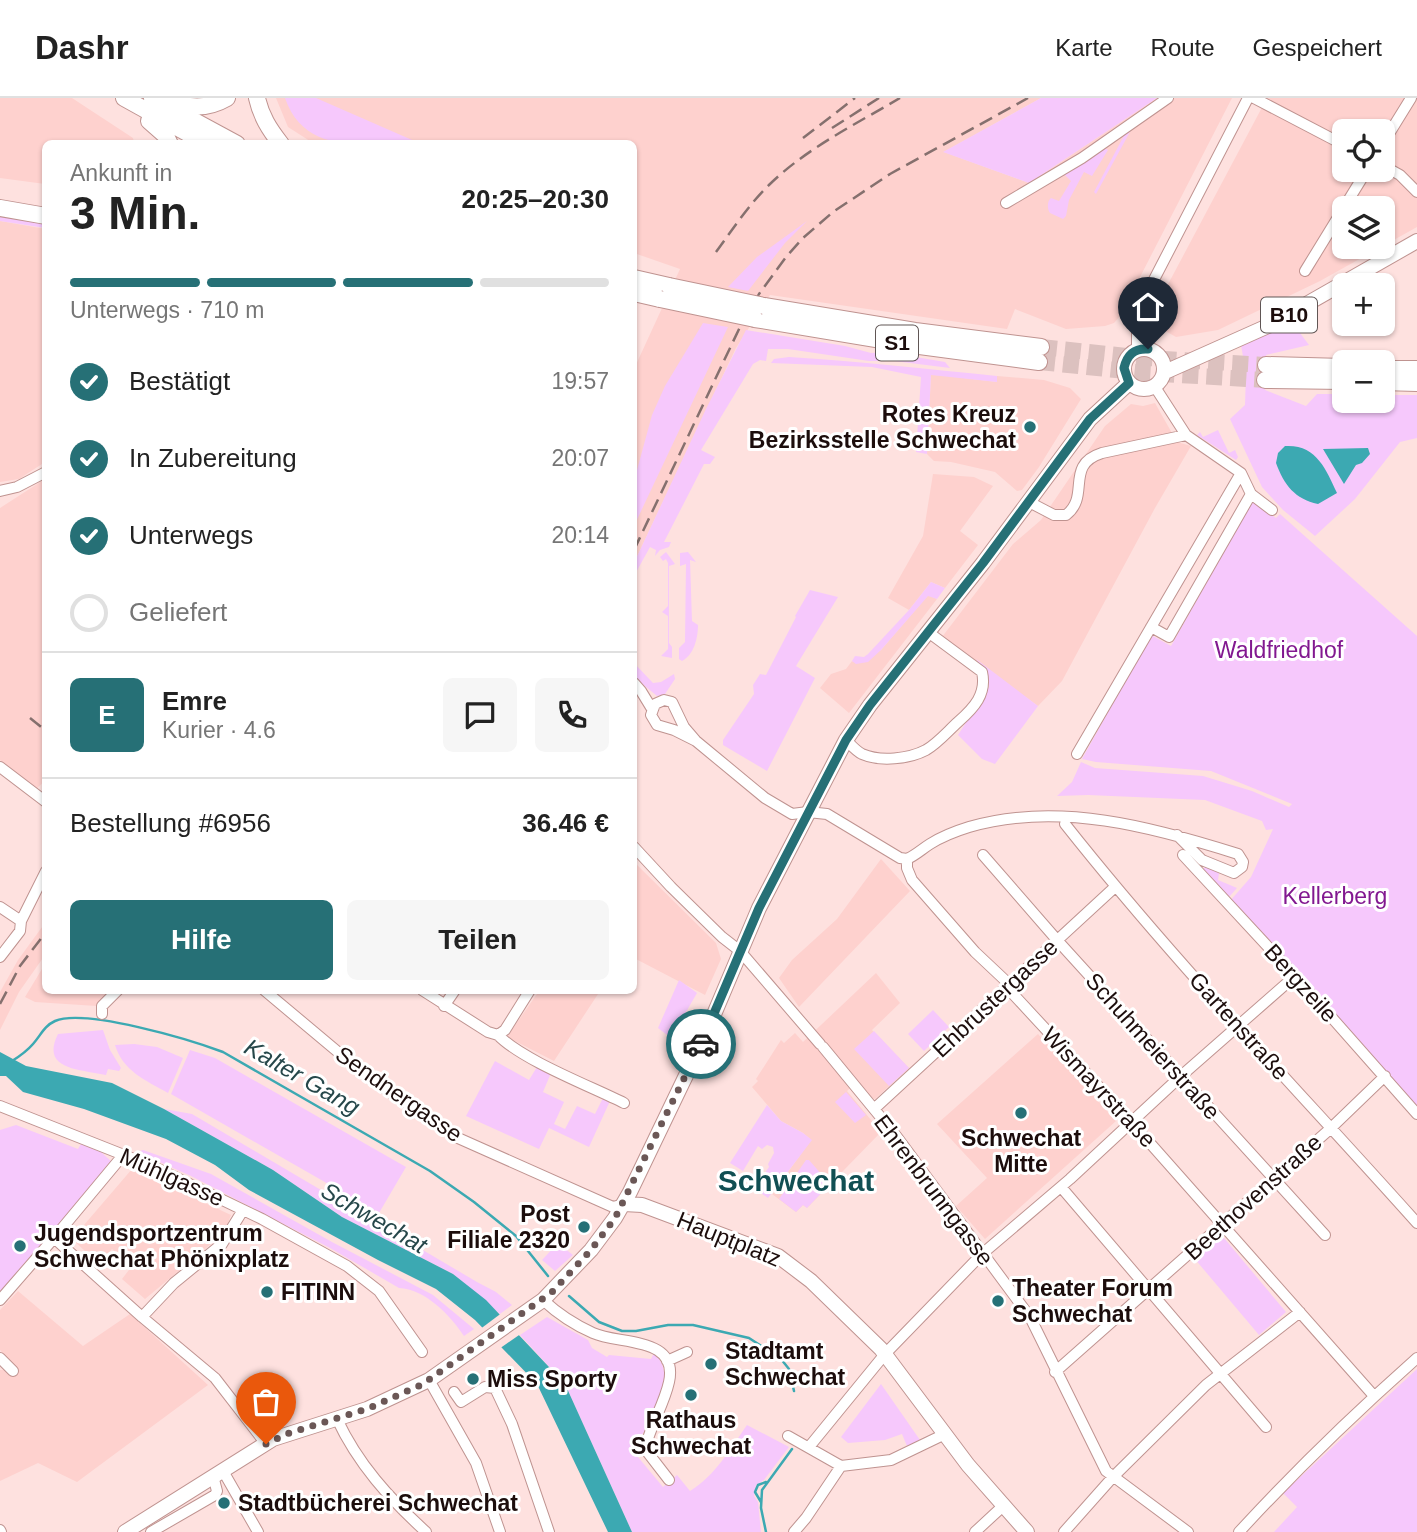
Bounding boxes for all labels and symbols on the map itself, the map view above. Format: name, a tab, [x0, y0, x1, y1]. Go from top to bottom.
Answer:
pin	[1118, 277, 1178, 349]
road number: B10	[1261, 298, 1317, 332]
road number: S1	[876, 326, 918, 360]
place label: Rotes Kreuz Bezirksstelle Schwechat	[749, 401, 1016, 453]
marker: Rotes Kreuz Bezirksstelle Schwechat	[1022, 419, 1038, 435]
park label: Waldfriedhof	[1215, 637, 1344, 663]
park label: Kellerberg	[1283, 883, 1387, 909]
street label: Ehbrustergasse	[927, 934, 1063, 1062]
street label: Bergzeile	[1259, 939, 1343, 1027]
street label: Schuhmeierstraße	[1080, 967, 1226, 1125]
street label: Gartenstraße	[1184, 967, 1294, 1085]
courier	[666, 1009, 736, 1079]
street label: Wismayrstraße	[1037, 1022, 1161, 1152]
water label: Kalter Gang	[240, 1033, 365, 1121]
street label: Sendnergasse	[331, 1041, 467, 1147]
marker: Schwechat Mitte	[1013, 1105, 1029, 1121]
street label: Ehrenbrunngasse	[869, 1110, 999, 1270]
place label: Schwechat Mitte	[961, 1125, 1081, 1177]
street label: Beethovenstraße	[1179, 1129, 1327, 1265]
street label: Mühlgasse	[116, 1143, 228, 1211]
district label: Schwechat	[718, 1164, 874, 1197]
water label: Schwechat	[317, 1177, 433, 1259]
place label: Post Filiale 2320	[447, 1201, 570, 1253]
street label: Hauptplatz	[673, 1206, 785, 1272]
marker: Post Filiale 2320	[576, 1219, 592, 1235]
place label: Jugendsportzentrum Schwechat Phönixplatz	[34, 1220, 290, 1272]
marker: Jugendsportzentrum Schwechat Phönixplatz	[12, 1238, 28, 1254]
place label: Theater Forum Schwechat	[1012, 1275, 1173, 1327]
place label: FITINN	[281, 1279, 355, 1305]
marker: FITINN	[259, 1284, 275, 1300]
marker: Theater Forum Schwechat	[990, 1293, 1006, 1309]
place label: Stadtamt Schwechat	[725, 1338, 845, 1390]
marker: Stadtamt Schwechat	[703, 1356, 719, 1372]
place label: Miss Sporty	[487, 1366, 618, 1392]
marker: Miss Sporty	[465, 1371, 481, 1387]
pin	[236, 1372, 296, 1444]
marker: Rathaus Schwechat	[683, 1387, 699, 1403]
place label: Rathaus Schwechat	[631, 1407, 751, 1459]
place label: Stadtbücherei Schwechat	[238, 1490, 518, 1516]
marker: Stadtbücherei Schwechat	[216, 1495, 232, 1511]

